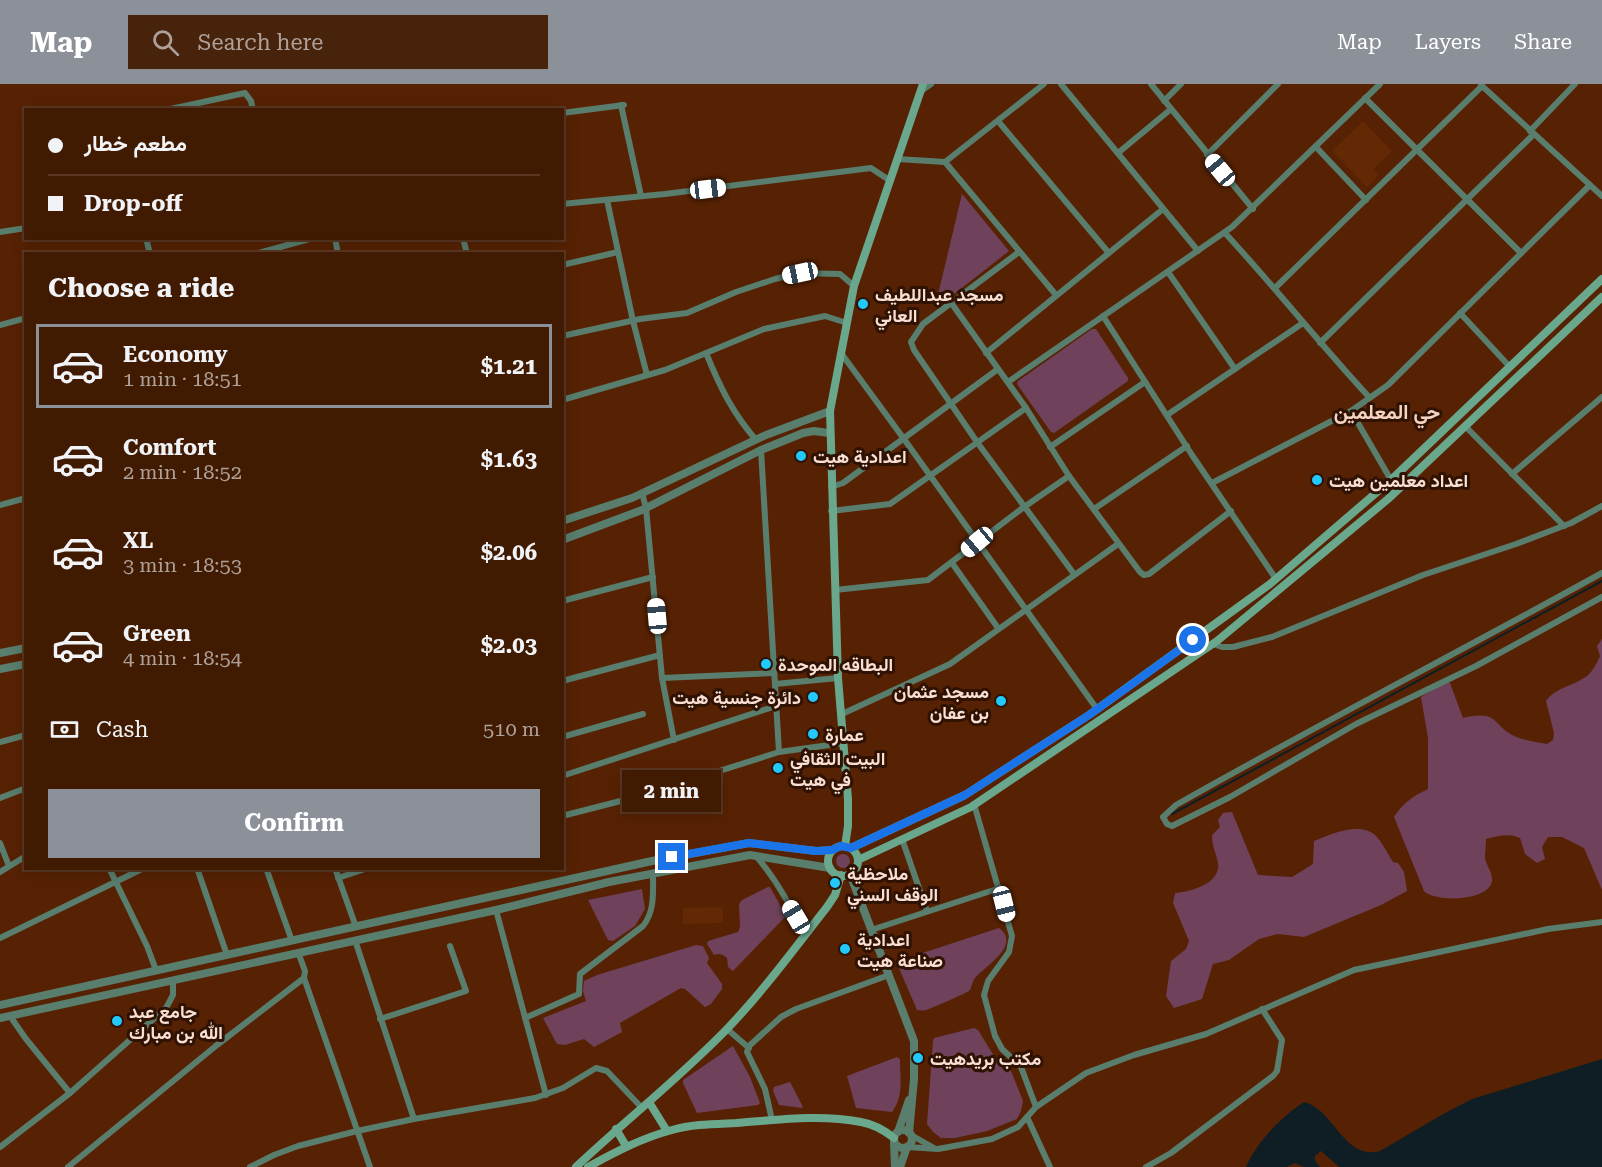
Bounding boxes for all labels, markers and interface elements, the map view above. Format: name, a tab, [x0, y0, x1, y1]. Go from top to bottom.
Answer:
search box	[128, 15, 548, 69]
text: Map	[30, 26, 92, 59]
icon: search	[149, 26, 182, 59]
text: Search here	[197, 30, 323, 55]
text: Map	[1337, 30, 1382, 54]
text: Layers	[1415, 30, 1481, 54]
text: Share	[1514, 30, 1572, 54]
text: مطعم خطار	[84, 131, 187, 156]
car	[1202, 150, 1238, 190]
car	[689, 178, 727, 200]
text: Drop-off	[84, 191, 182, 216]
car	[781, 260, 819, 286]
text: Choose a ride	[48, 272, 234, 304]
place label: مسجد عبداللطيف العاني	[875, 284, 1004, 331]
marker: مسجد عبداللطيف العاني	[856, 297, 870, 311]
icon: car	[51, 339, 105, 393]
text: Economy	[123, 342, 227, 367]
text: $1.21	[481, 354, 537, 379]
text: 1 min · 18:51	[123, 367, 242, 391]
district label: حي المعلمين	[1334, 400, 1440, 429]
icon: car	[51, 432, 105, 486]
text: Comfort	[123, 435, 216, 460]
place label: اعدادية هيت	[813, 446, 907, 468]
text: $1.63	[481, 447, 537, 472]
marker: اعدادية هيت	[794, 449, 808, 463]
text: 2 min · 18:52	[123, 460, 242, 484]
place label: اعداد معلمين هيت	[1329, 470, 1468, 492]
marker: اعداد معلمين هيت	[1310, 473, 1324, 487]
car	[957, 524, 997, 560]
icon: car	[51, 525, 105, 579]
text: XL	[123, 528, 153, 553]
text: $2.06	[481, 540, 537, 565]
text: 3 min · 18:53	[123, 553, 242, 577]
car	[646, 597, 668, 635]
icon: car	[51, 618, 105, 672]
text: Green	[123, 621, 191, 646]
route start	[1179, 626, 1206, 653]
text: $2.03	[481, 633, 537, 658]
text: 4 min · 18:54	[123, 646, 242, 670]
place label: البطاقه الموحدة	[778, 654, 893, 676]
marker: البطاقه الموحدة	[759, 657, 773, 671]
place label: مسجد عثمان بن عفان	[894, 681, 989, 724]
place label: دائرة جنسية هيت	[672, 687, 801, 709]
marker: دائرة جنسية هيت	[806, 690, 820, 704]
marker: مسجد عثمان بن عفان	[994, 694, 1008, 708]
icon: cash	[48, 713, 81, 746]
text: Cash	[96, 717, 148, 742]
text: 510 m	[483, 717, 540, 741]
place label: عمارة	[825, 724, 864, 746]
marker: عمارة	[806, 727, 820, 741]
place label: البيت الثقافي في هيت	[790, 748, 885, 795]
marker: البيت الثقافي في هيت	[771, 761, 785, 775]
callout: 2 min	[622, 770, 722, 812]
text: 2 min	[644, 779, 699, 803]
button: Confirm	[48, 789, 540, 858]
route end	[658, 843, 685, 870]
place label: ملاحظية الوقف السني	[847, 863, 938, 910]
marker: ملاحظية الوقف السني	[828, 876, 842, 890]
car	[991, 884, 1017, 924]
car	[779, 897, 813, 937]
place label: اعدادية صناعة هيت	[857, 929, 943, 972]
marker: اعدادية صناعة هيت	[838, 942, 852, 956]
place label: جامع عبد الله بن مبارك	[129, 1001, 223, 1044]
marker: جامع عبد الله بن مبارك	[110, 1014, 124, 1028]
place label: مكتب بريدهيت	[930, 1048, 1041, 1070]
marker: مكتب بريدهيت	[911, 1051, 925, 1065]

